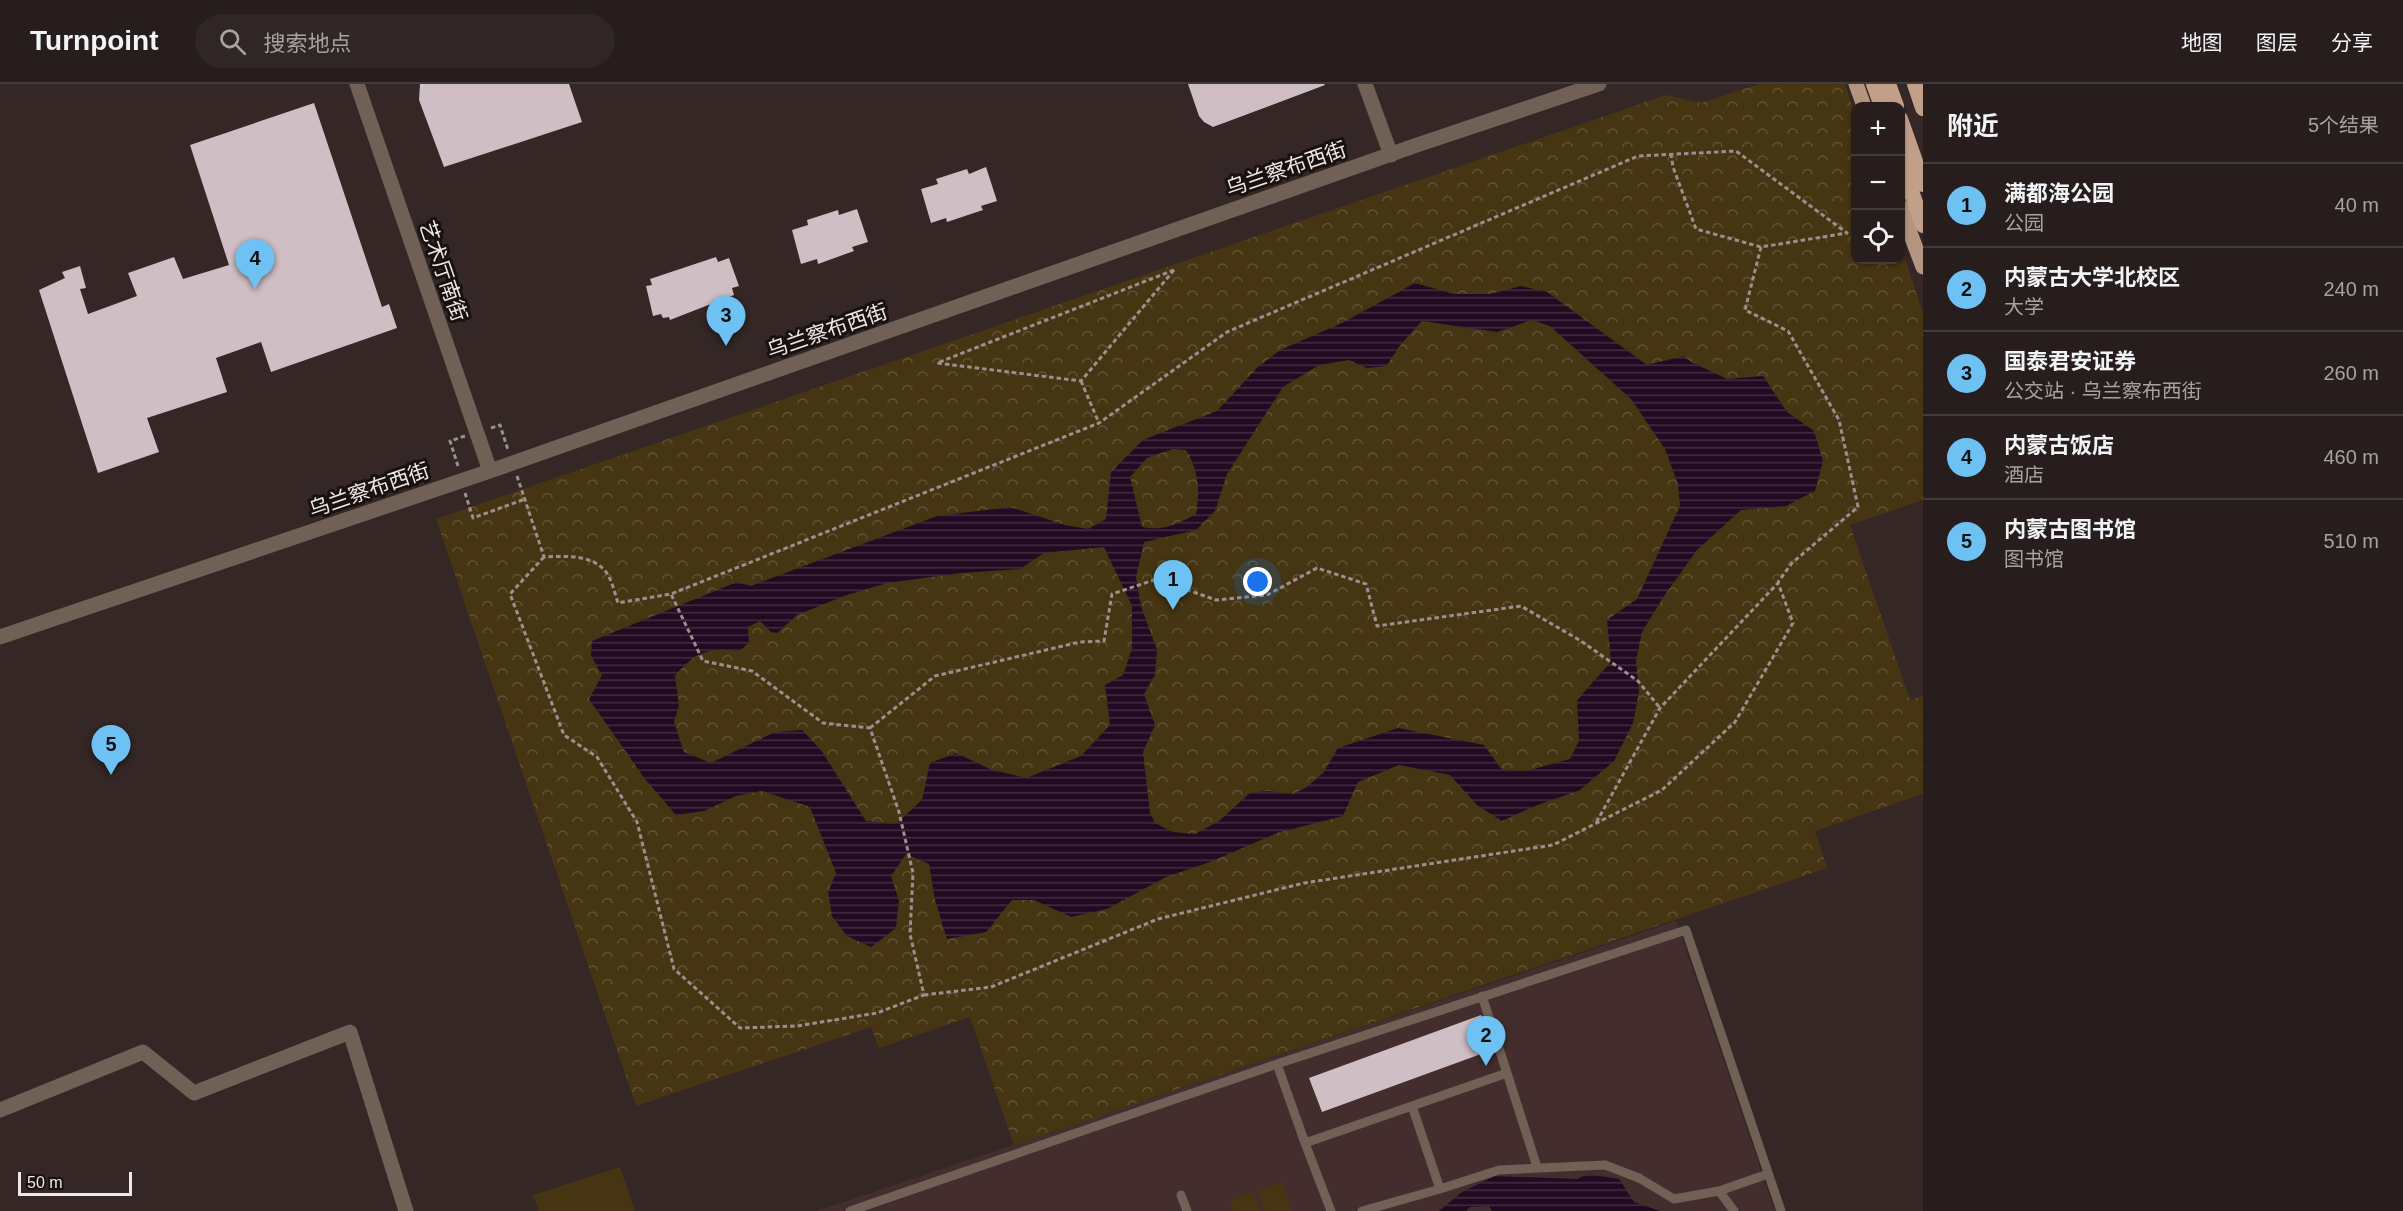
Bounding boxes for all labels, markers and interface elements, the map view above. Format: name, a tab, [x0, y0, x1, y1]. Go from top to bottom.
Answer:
search box	[195, 14, 615, 68]
text: Turnpoint	[30, 25, 159, 56]
icon: search	[216, 25, 249, 58]
text: 搜索地点	[264, 31, 352, 56]
text: 地图	[2181, 31, 2223, 54]
text: 图层	[2256, 31, 2298, 54]
text: 分享	[2331, 31, 2373, 54]
map controls	[1851, 102, 1905, 264]
button: +	[1851, 102, 1905, 156]
text: 附近	[1947, 111, 1999, 141]
text: 5个结果	[2308, 114, 2379, 136]
street label: 乌兰察布西街	[1223, 137, 1349, 200]
button: −	[1851, 156, 1905, 210]
text: 满都海公园	[2004, 181, 2114, 206]
text: 1	[1961, 194, 1972, 216]
text: 40 m	[2335, 194, 2379, 216]
button: locate	[1851, 210, 1905, 264]
text: 公园	[2004, 212, 2044, 234]
street label: 艺术厅南街	[416, 217, 471, 324]
pin: 4	[236, 240, 274, 289]
text: 内蒙古大学北校区	[2004, 265, 2180, 290]
text: 2	[1961, 278, 1972, 300]
text: 240 m	[2323, 278, 2379, 300]
pin: 3	[706, 296, 746, 346]
text: 大学	[2004, 296, 2044, 318]
street label: 乌兰察布西街	[764, 299, 890, 362]
text: 国泰君安证券	[2004, 349, 2136, 374]
text: 3	[1961, 362, 1972, 384]
text: 260 m	[2323, 362, 2379, 384]
text: 公交站 · 乌兰察布西街	[2004, 380, 2202, 402]
text: 内蒙古饭店	[2004, 433, 2114, 458]
text: 4	[1961, 446, 1972, 468]
text: 460 m	[2323, 446, 2379, 468]
street label: 乌兰察布西街	[306, 458, 432, 521]
text: 酒店	[2004, 464, 2044, 486]
text: 内蒙古图书馆	[2004, 517, 2136, 542]
text: 5	[1961, 530, 1972, 552]
text: 510 m	[2323, 530, 2379, 552]
text: 图书馆	[2004, 548, 2064, 570]
pin: 1	[1154, 560, 1192, 610]
your location	[1243, 567, 1272, 596]
pin: 5	[92, 726, 130, 775]
pin: 2	[1466, 1016, 1506, 1066]
scale bar	[18, 1169, 132, 1196]
text: 50 m	[27, 1174, 63, 1191]

